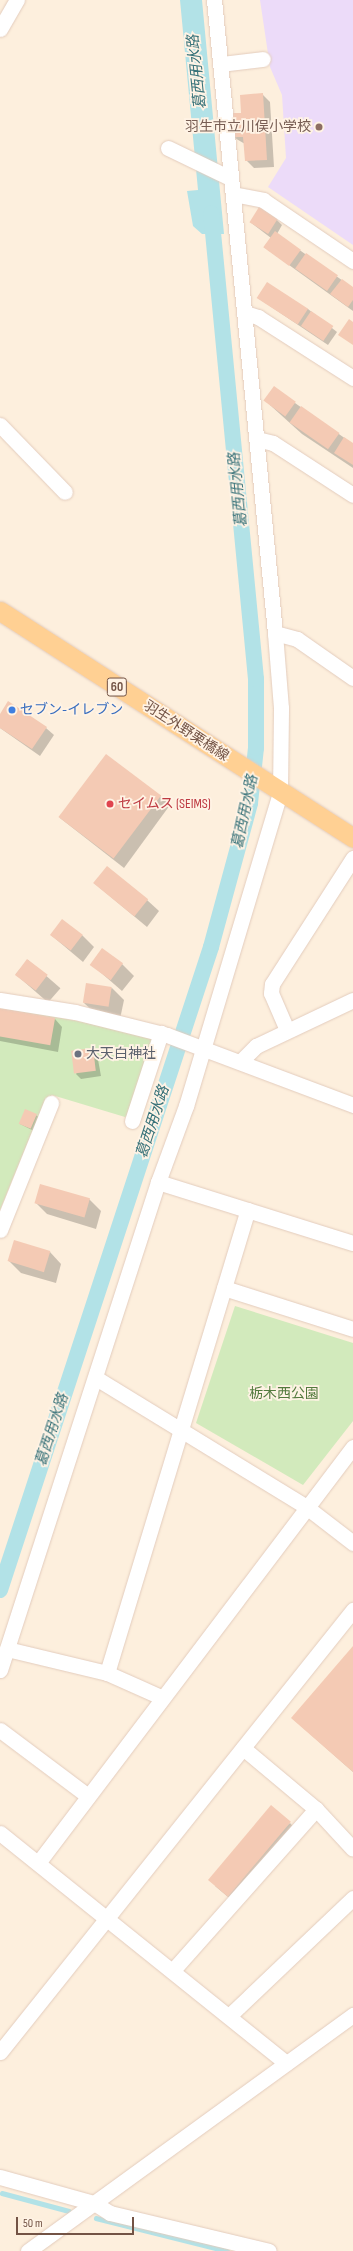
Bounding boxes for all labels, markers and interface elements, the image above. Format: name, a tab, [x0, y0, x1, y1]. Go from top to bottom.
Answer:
water label: 葛西用水路	[184, 34, 210, 110]
place label: 羽生市立川俣小学校	[185, 119, 311, 135]
marker: 羽生市立川俣小学校	[314, 122, 324, 132]
water label: 葛西用水路	[225, 452, 251, 528]
road number: 60	[106, 676, 128, 698]
street label: 羽生外野栗橋線	[140, 697, 232, 765]
place label: セブン-イレブン	[20, 702, 123, 718]
marker: セブン-イレブン	[7, 705, 17, 715]
water label: 葛西用水路	[228, 773, 262, 851]
place label: セイムス (SEIMS)	[118, 796, 211, 812]
marker: セイムス (SEIMS)	[105, 799, 115, 809]
place label: 大天白神社	[86, 1046, 156, 1062]
marker: 大天白神社	[73, 1049, 83, 1059]
water label: 葛西用水路	[133, 1084, 173, 1160]
park label: 栃木西公園	[249, 1386, 319, 1402]
water label: 葛西用水路	[32, 1392, 72, 1468]
scale bar	[18, 2209, 136, 2235]
text: 50 m	[23, 2216, 43, 2231]

